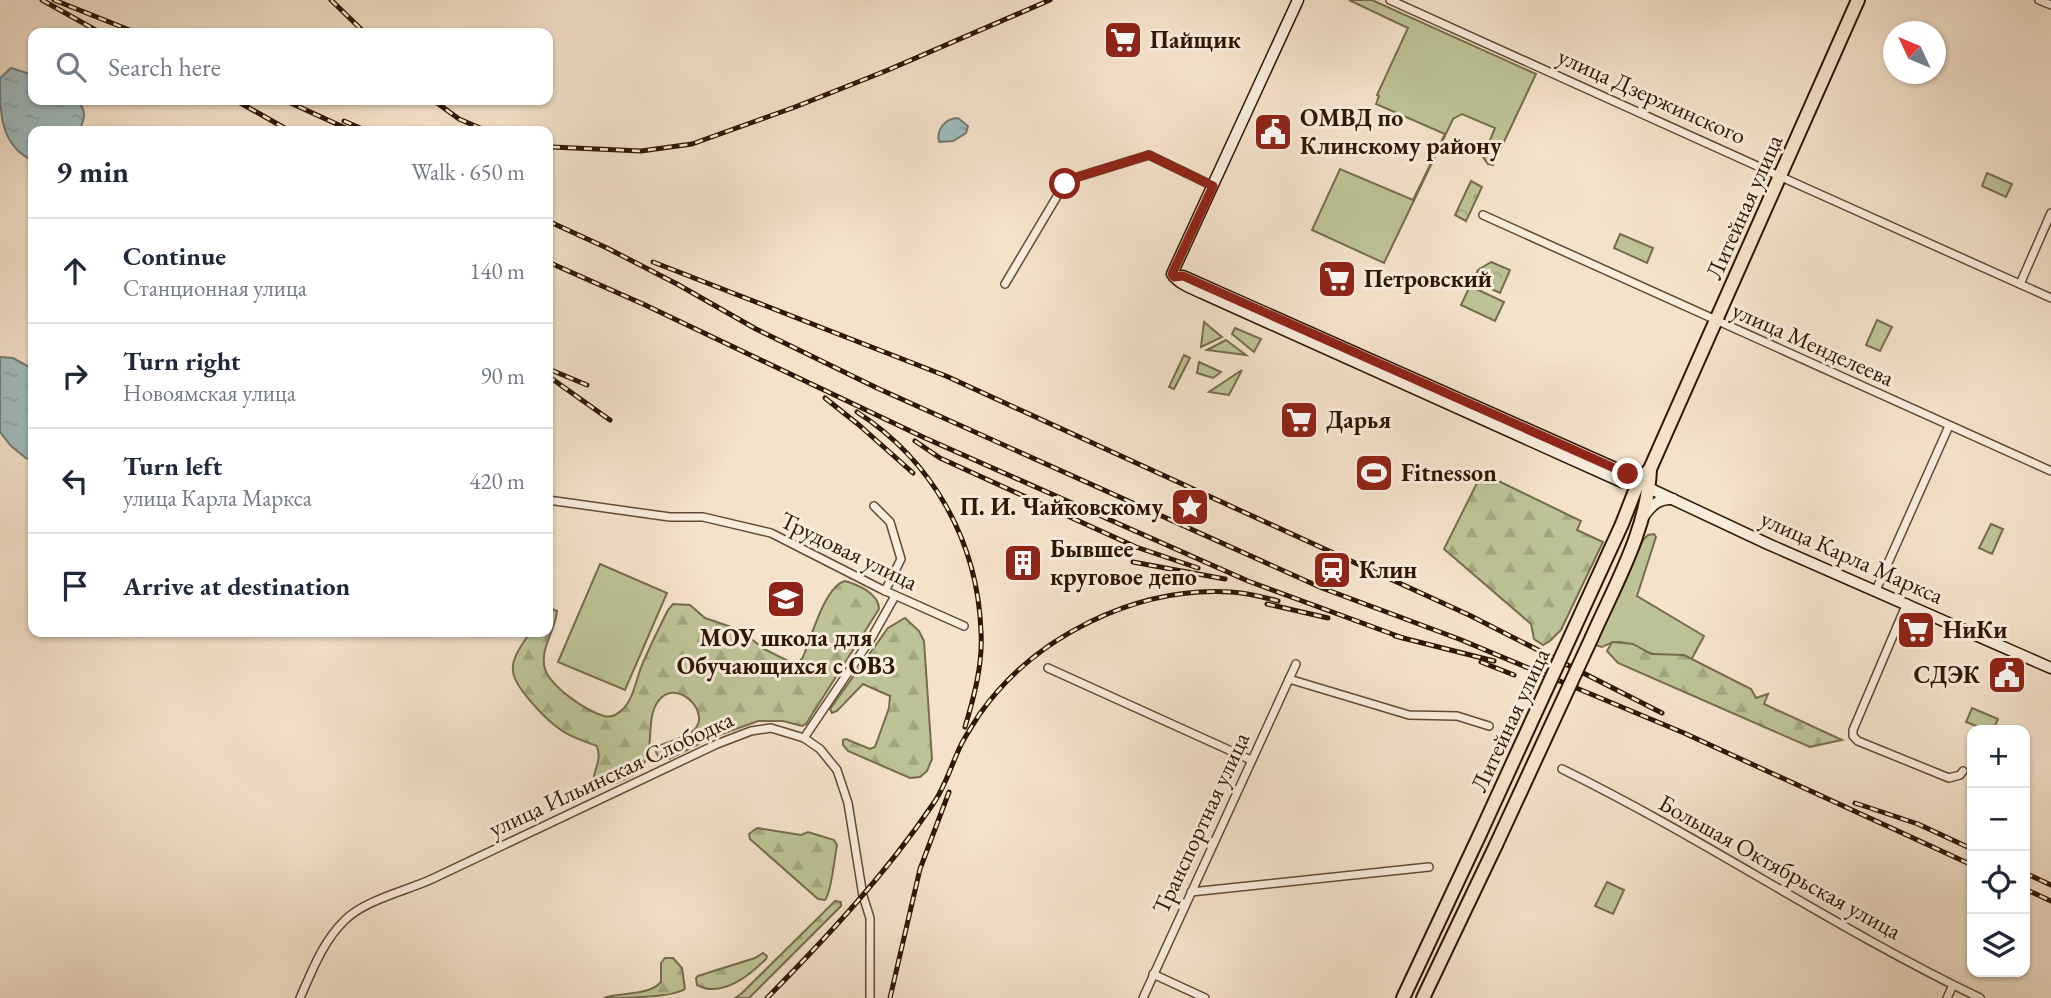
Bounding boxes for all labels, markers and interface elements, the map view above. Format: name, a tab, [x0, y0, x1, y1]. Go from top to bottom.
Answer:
supermarket icon: Пайщик	[1102, 19, 1144, 61]
north arrow	[1883, 21, 1946, 84]
place label: Пайщик	[1150, 24, 1241, 55]
search box	[28, 28, 553, 105]
street label: улица Дзержинского	[1553, 40, 1751, 151]
icon: search	[52, 48, 90, 86]
text: Search here	[108, 50, 221, 84]
place label: ОМВД по Клинскому району	[1300, 102, 1502, 162]
public building icon: ОМВД по Клинскому району	[1252, 111, 1294, 153]
street label: Литейная улица	[1698, 129, 1789, 284]
text: 9 min	[56, 152, 129, 191]
text: Walk · 650 m	[411, 157, 525, 187]
route start	[1049, 168, 1080, 199]
text: Continue	[123, 239, 226, 273]
icon: ahead	[56, 252, 94, 290]
text: 140 m	[469, 256, 525, 286]
supermarket icon: Петровский	[1316, 258, 1358, 300]
place label: Петровский	[1364, 263, 1492, 294]
text: Станционная улица	[123, 273, 307, 303]
street label: улица Менделеева	[1727, 294, 1899, 393]
text: Turn right	[123, 344, 241, 378]
icon: right	[56, 357, 94, 395]
text: 90 m	[480, 361, 525, 391]
text: Новоямская улица	[123, 378, 296, 408]
supermarket icon: Дарья	[1278, 399, 1320, 441]
place label: Дарья	[1326, 404, 1391, 435]
text: Turn left	[123, 449, 222, 483]
sports icon: Fitnesson	[1353, 452, 1395, 494]
place label: Fitnesson	[1401, 457, 1497, 488]
route end	[1612, 458, 1643, 489]
icon: left	[56, 462, 94, 500]
text: 420 m	[469, 466, 525, 496]
text: улица Карла Маркса	[123, 483, 312, 513]
place icon: П. И. Чайковскому	[1169, 486, 1211, 528]
place label: П. И. Чайковскому	[960, 491, 1163, 523]
street label: улица Карла Маркса	[1756, 502, 1949, 611]
street label: Трудовая улица	[775, 504, 924, 597]
place label: Бывшее круговое депо	[1050, 533, 1197, 593]
building icon: Бывшее круговое депо	[1002, 542, 1044, 584]
station icon: Клин	[1311, 549, 1353, 591]
place label: Клин	[1359, 554, 1417, 585]
icon: arrive	[56, 567, 94, 605]
text: Arrive at destination	[123, 569, 350, 603]
school or university icon: МОУ школа для Обучающихся с ОВЗ	[765, 578, 807, 620]
supermarket icon: НиКи	[1895, 609, 1937, 651]
place label: НиКи	[1943, 614, 2007, 645]
place label: МОУ школа для Обучающихся с ОВЗ	[677, 622, 895, 682]
street label: Литейная улица	[1463, 643, 1557, 797]
public building icon: СДЭК	[1986, 654, 2028, 696]
place label: СДЭК	[1913, 659, 1981, 690]
street label: улица Ильинская Слободка	[483, 703, 738, 844]
map controls	[1967, 725, 2030, 977]
button: +	[1967, 725, 2030, 788]
street label: Транспортная улица	[1145, 727, 1256, 919]
street label: Большая Октябрьская улица	[1653, 787, 1907, 946]
button: −	[1967, 788, 2030, 851]
button: locate	[1967, 851, 2030, 914]
button: layers	[1967, 914, 2030, 977]

